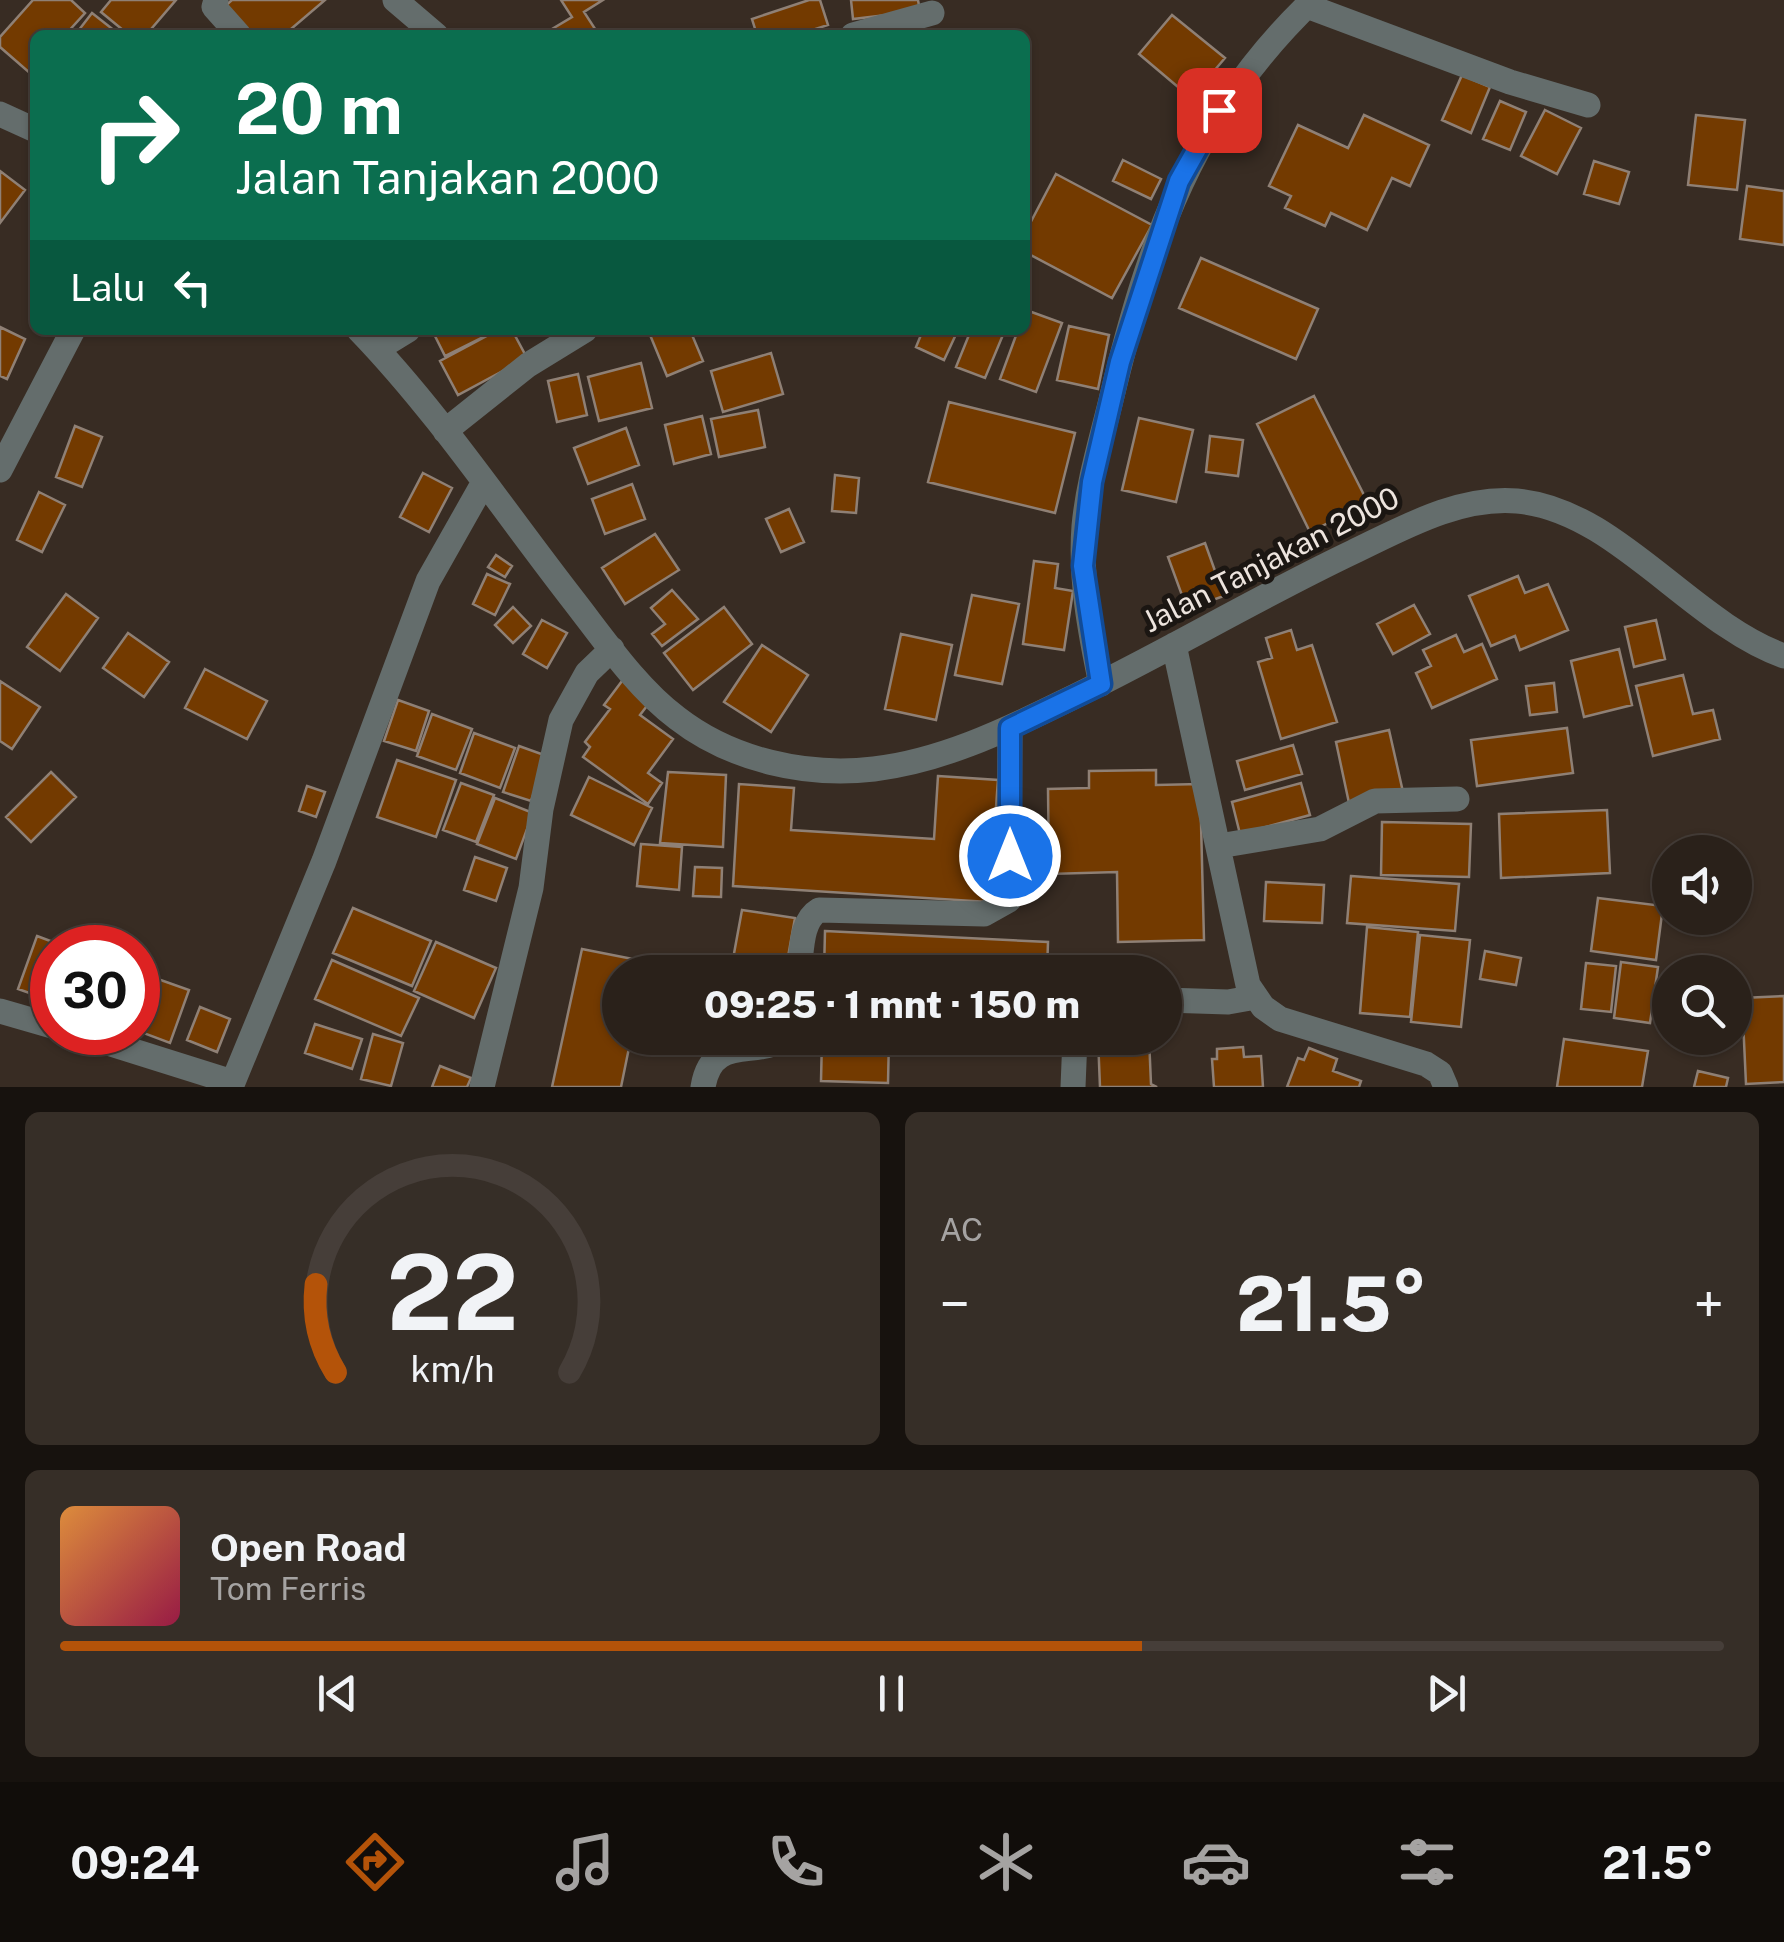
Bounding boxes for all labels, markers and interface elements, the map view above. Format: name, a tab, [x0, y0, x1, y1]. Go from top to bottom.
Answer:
text: 20 m	[235, 67, 403, 150]
pin	[1177, 68, 1262, 153]
icon: right	[70, 70, 200, 200]
icon: arrive	[1192, 83, 1247, 138]
text: Jalan Tanjakan 2000	[235, 151, 659, 204]
icon: left	[165, 260, 220, 315]
text: Lalu	[70, 265, 145, 310]
street label: Jalan Tanjakan 2000	[1136, 479, 1405, 639]
position arrow	[958, 804, 1062, 908]
map controls	[1652, 835, 1752, 1055]
button: sound	[1652, 835, 1752, 935]
speed limit sign: 30	[30, 925, 160, 1055]
button: search	[1652, 955, 1752, 1055]
text: 09:25 · 1 mnt · 150 m	[704, 982, 1080, 1027]
text: AC	[940, 1211, 983, 1248]
text: 22	[386, 1231, 518, 1353]
text: 21.5°	[1236, 1260, 1427, 1348]
text: −	[940, 1272, 970, 1336]
text: +	[1694, 1272, 1724, 1336]
text: km/h	[410, 1348, 494, 1390]
text: Open Road	[210, 1525, 407, 1570]
text: Tom Ferris	[210, 1570, 366, 1607]
icon: previous	[310, 1666, 365, 1721]
icon: pause	[864, 1666, 919, 1721]
icon: next	[1419, 1666, 1474, 1721]
icon: directions	[340, 1827, 410, 1897]
icon: music	[550, 1827, 620, 1897]
icon: phone	[761, 1827, 831, 1897]
icon: climate	[971, 1827, 1041, 1897]
icon: car	[1181, 1827, 1251, 1897]
icon: filters	[1392, 1827, 1462, 1897]
text: 09:24	[70, 1836, 200, 1889]
text: 21.5°	[1602, 1836, 1714, 1889]

